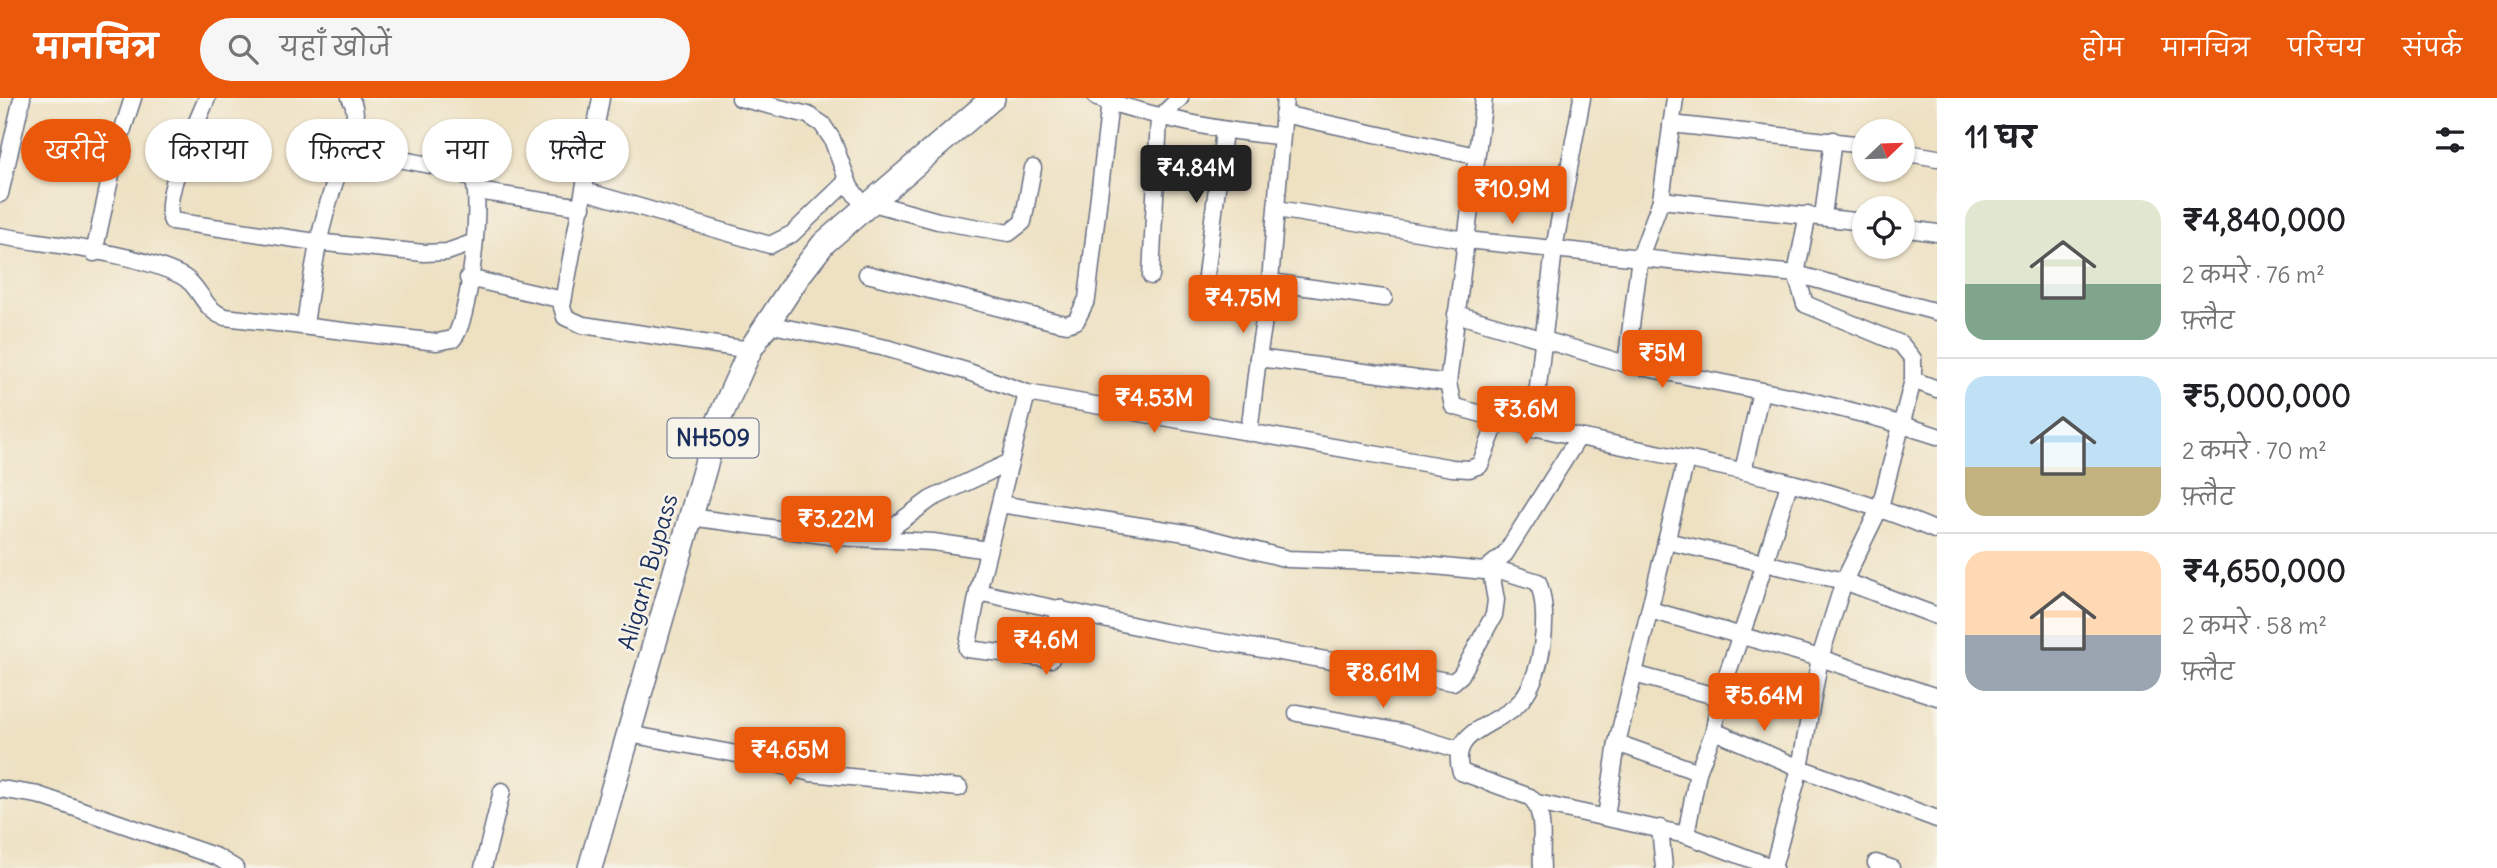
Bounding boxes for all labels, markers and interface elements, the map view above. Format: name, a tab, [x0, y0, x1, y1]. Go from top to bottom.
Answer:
search box	[200, 18, 690, 81]
text: मानचित्र	[35, 25, 158, 67]
icon: search	[224, 30, 262, 68]
text: यहाँ खोजें	[280, 30, 391, 63]
text: होम	[2081, 32, 2124, 62]
text: मानचित्र	[2162, 32, 2250, 62]
text: परिचय	[2288, 32, 2364, 62]
text: संपर्क	[2402, 32, 2462, 62]
text: 11 घर	[1965, 118, 2036, 156]
chip: खरीदें	[21, 119, 131, 182]
chip: किराया	[145, 119, 272, 182]
chip: फ़िल्टर	[286, 119, 408, 182]
chip: नया	[422, 119, 512, 182]
chip: फ़्लैट	[526, 119, 629, 182]
north arrow	[1852, 119, 1914, 182]
map controls	[1852, 119, 1915, 259]
icon: filters	[2431, 121, 2469, 159]
pin: ₹4.84M	[1139, 146, 1253, 205]
text: ₹4.84M	[1156, 153, 1236, 182]
pin: ₹10.9M	[1455, 166, 1569, 226]
text: ₹10.9M	[1474, 174, 1550, 203]
button: locate	[1852, 196, 1915, 259]
text: ₹4,840,000	[2182, 201, 2346, 239]
icon: home	[2021, 228, 2105, 312]
text: 2 कमरे · 76 m²	[2182, 260, 2325, 289]
pin: ₹4.75M	[1186, 275, 1300, 335]
text: ₹4.75M	[1204, 283, 1282, 312]
text: फ़्लैट	[2182, 306, 2234, 335]
pin: ₹5M	[1628, 330, 1696, 390]
text: ₹5M	[1638, 338, 1686, 367]
pin: ₹4.53M	[1097, 376, 1211, 435]
text: ₹5,000,000	[2182, 377, 2351, 415]
text: ₹4.53M	[1115, 383, 1193, 412]
pin: ₹3.6M	[1477, 386, 1575, 446]
text: ₹3.6M	[1493, 394, 1559, 423]
icon: home	[2021, 404, 2105, 488]
road number: NH509	[668, 418, 758, 458]
text: 2 कमरे · 70 m²	[2182, 436, 2327, 465]
text: फ़्लैट	[2182, 482, 2234, 511]
street label: Aligarh Bypass	[610, 490, 684, 653]
pin: ₹3.22M	[779, 496, 893, 556]
text: ₹3.22M	[797, 504, 875, 533]
text: ₹4,650,000	[2182, 552, 2346, 590]
icon: home	[2021, 579, 2105, 663]
text: 2 कमरे · 58 m²	[2182, 611, 2327, 640]
pin: ₹4.6M	[997, 618, 1095, 677]
text: ₹4.6M	[1013, 625, 1079, 654]
pin: ₹8.61M	[1326, 650, 1440, 710]
text: फ़्लैट	[2182, 657, 2234, 686]
text: ₹8.61M	[1346, 658, 1420, 687]
pin: ₹5.64M	[1707, 674, 1821, 733]
text: ₹5.64M	[1724, 681, 1804, 710]
pin: ₹4.65M	[733, 728, 847, 787]
text: ₹4.65M	[750, 735, 830, 764]

